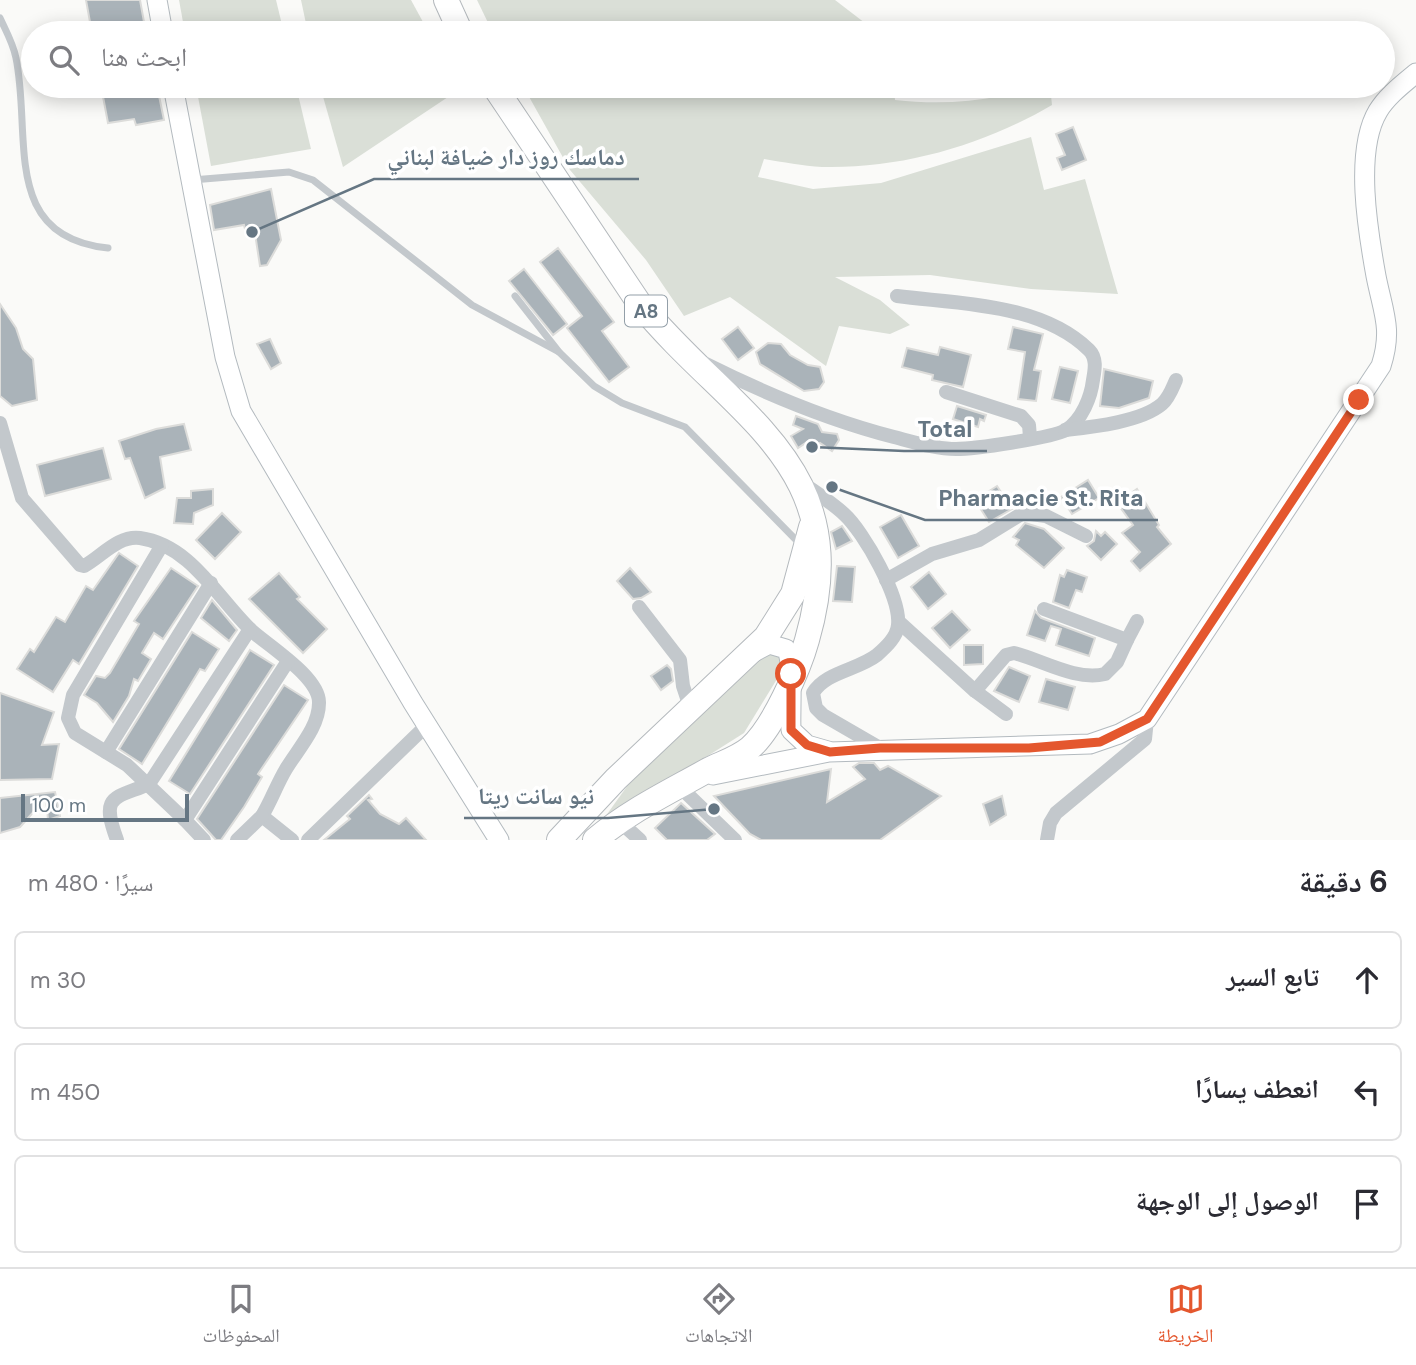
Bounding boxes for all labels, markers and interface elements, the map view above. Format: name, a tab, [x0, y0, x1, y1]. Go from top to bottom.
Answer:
search box	[21, 21, 1395, 98]
text: ابحث هنا	[101, 40, 187, 74]
icon: search	[45, 41, 83, 79]
callout: دماسك روز دار ضيافة لبناني	[374, 135, 639, 179]
text: دماسك روز دار ضيافة لبناني	[387, 142, 625, 176]
road number: A8	[625, 296, 667, 326]
route end	[1343, 384, 1374, 415]
callout: Total	[904, 407, 987, 451]
text: Total	[918, 414, 972, 444]
callout: Pharmacie St. Rita	[925, 476, 1158, 520]
text: Pharmacie St. Rita	[938, 483, 1144, 513]
route start	[775, 658, 806, 689]
callout: نيو سانت ريتا	[464, 774, 608, 818]
text: نيو سانت ريتا	[478, 781, 594, 811]
scale bar	[21, 791, 189, 823]
text: 100 m	[32, 793, 86, 818]
text: 6 دقيقة	[1299, 862, 1388, 901]
text: سيرًا · 480 m	[28, 868, 153, 898]
text: تابع السير	[1226, 960, 1319, 994]
icon: ahead	[1348, 961, 1386, 999]
text: 30 m	[30, 965, 86, 995]
text: انعطف يسارًا	[1195, 1072, 1319, 1106]
icon: left	[1348, 1073, 1386, 1111]
text: 450 m	[30, 1077, 100, 1107]
text: الوصول إلى الوجهة	[1136, 1184, 1319, 1218]
icon: arrive	[1348, 1185, 1386, 1223]
tab: المحفوظات	[203, 1280, 280, 1354]
tab: الاتجاهات	[685, 1280, 752, 1354]
tab: الخريطة	[1158, 1280, 1213, 1354]

